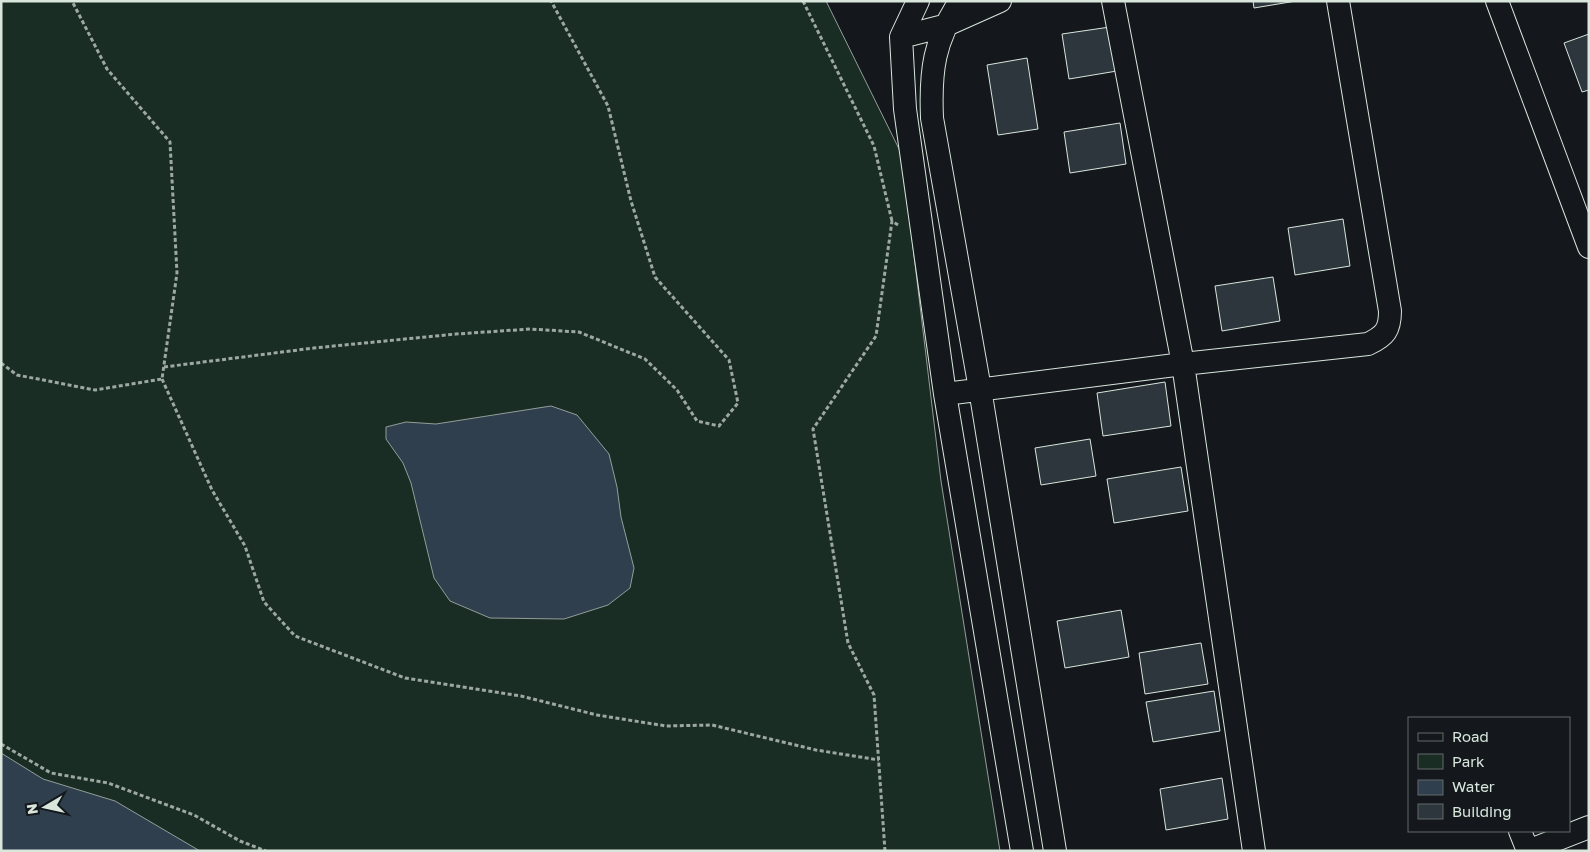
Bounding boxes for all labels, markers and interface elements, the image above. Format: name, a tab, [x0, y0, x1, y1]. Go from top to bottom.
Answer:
legend	[1408, 717, 1570, 832]
text: Road	[1452, 727, 1489, 745]
text: Park	[1452, 752, 1485, 770]
text: Water	[1452, 777, 1495, 795]
north arrow	[20, 782, 70, 832]
text: Building	[1452, 802, 1512, 820]
text: N	[22, 803, 41, 816]

